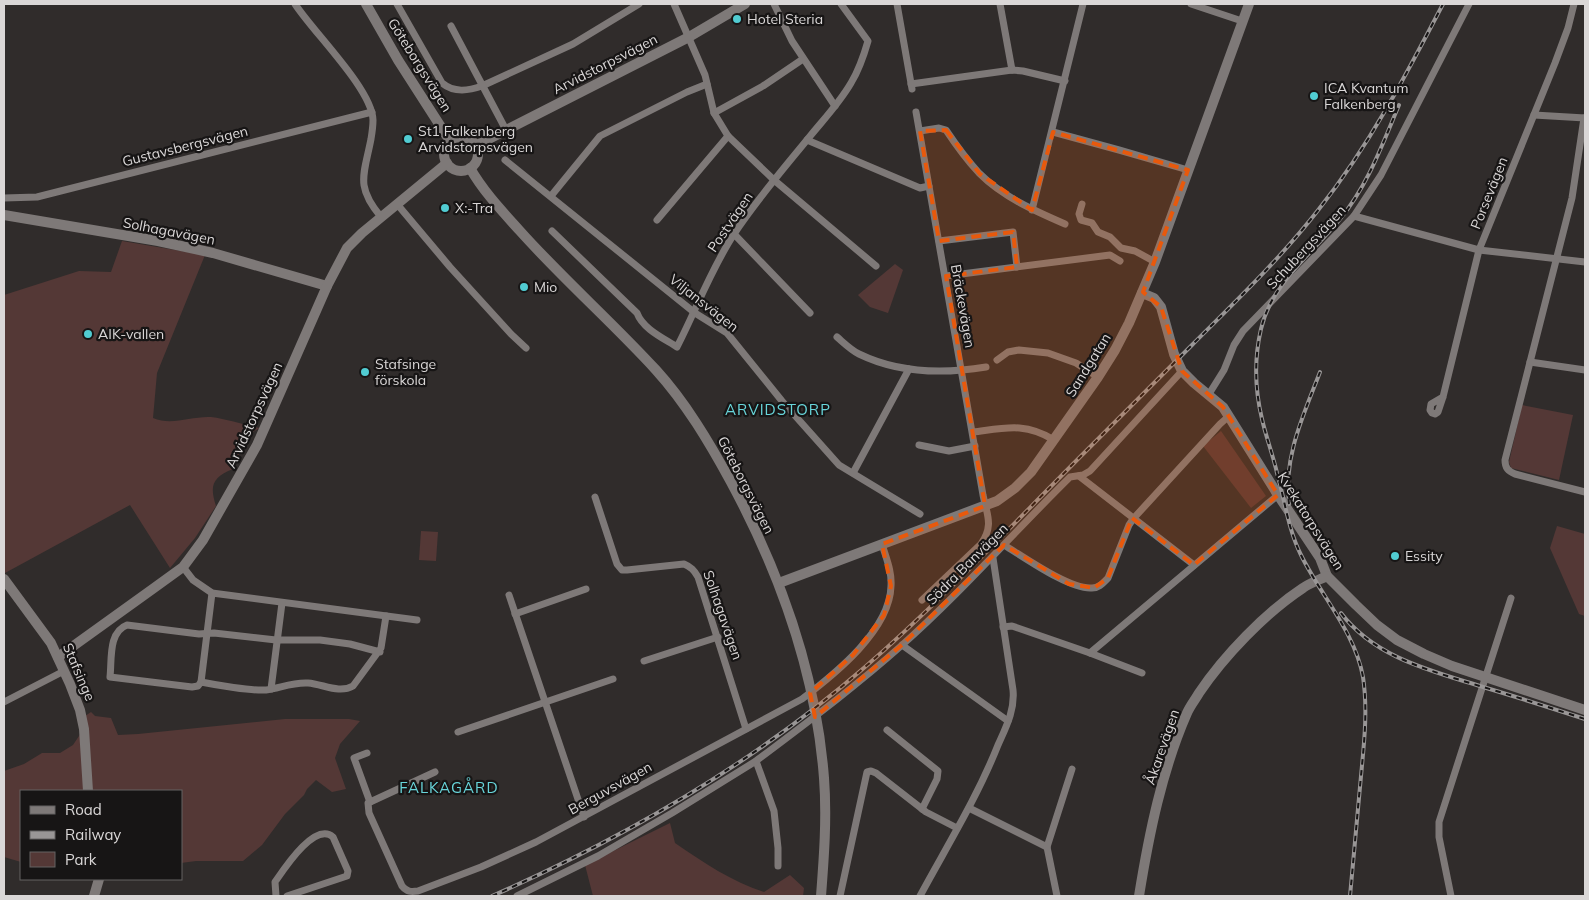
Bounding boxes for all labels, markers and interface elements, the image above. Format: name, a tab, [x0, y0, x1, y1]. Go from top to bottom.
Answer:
place label: Hotel Steria	[747, 10, 823, 28]
marker: Hotel Steria	[731, 13, 743, 25]
street label: Göteborgsvägen	[384, 15, 456, 115]
street label: Arvidstorpsvägen	[550, 30, 660, 98]
place label: ICA Kvantum Falkenberg	[1324, 79, 1409, 113]
marker: ICA Kvantum Falkenberg	[1308, 90, 1320, 102]
street label: Gustavsbergsvägen	[120, 122, 250, 170]
place label: St1 Falkenberg Arvidstorpsvägen	[418, 122, 533, 156]
marker: St1 Falkenberg Arvidstorpsvägen	[402, 133, 414, 145]
street label: Porsevägen	[1466, 154, 1512, 232]
street label: Postvägen	[703, 188, 757, 256]
place label: X:-Tra	[455, 199, 493, 217]
street label: Schubergsvägen	[1262, 201, 1350, 293]
marker: X:-Tra	[439, 202, 451, 214]
street label: Solhagavägen	[121, 213, 217, 249]
street label: Bräckevägen	[947, 263, 979, 349]
street label: Viljansvägen	[666, 270, 742, 336]
place label: Mio	[534, 278, 557, 296]
marker: Mio	[518, 281, 530, 293]
place label: AIK-vallen	[98, 325, 164, 343]
marker: AIK-vallen	[82, 328, 94, 340]
street label: Sandgatan	[1061, 330, 1115, 400]
place label: Stafsinge förskola	[375, 355, 436, 389]
street label: Arvidstorpsvägen	[222, 359, 286, 471]
marker: Stafsinge förskola	[359, 366, 371, 378]
district label: ARVIDSTORP	[725, 400, 831, 419]
street label: Göteborgsvägen	[714, 433, 778, 537]
street label: Kvekatorpsvägen	[1274, 469, 1348, 573]
street label: Södra Banvägen	[922, 519, 1012, 609]
place label: Essity	[1405, 547, 1443, 565]
marker: Essity	[1389, 550, 1401, 562]
street label: Solhagavägen	[699, 568, 747, 662]
street label: Stafsinge	[59, 640, 99, 704]
street label: Åkarevägen	[1141, 707, 1183, 787]
street label: Berguvsvägen	[565, 758, 655, 818]
district label: FALKAGÅRD	[399, 777, 499, 797]
legend	[20, 790, 182, 880]
text: Road	[65, 800, 102, 819]
text: Railway	[65, 825, 121, 844]
text: Park	[65, 850, 97, 869]

